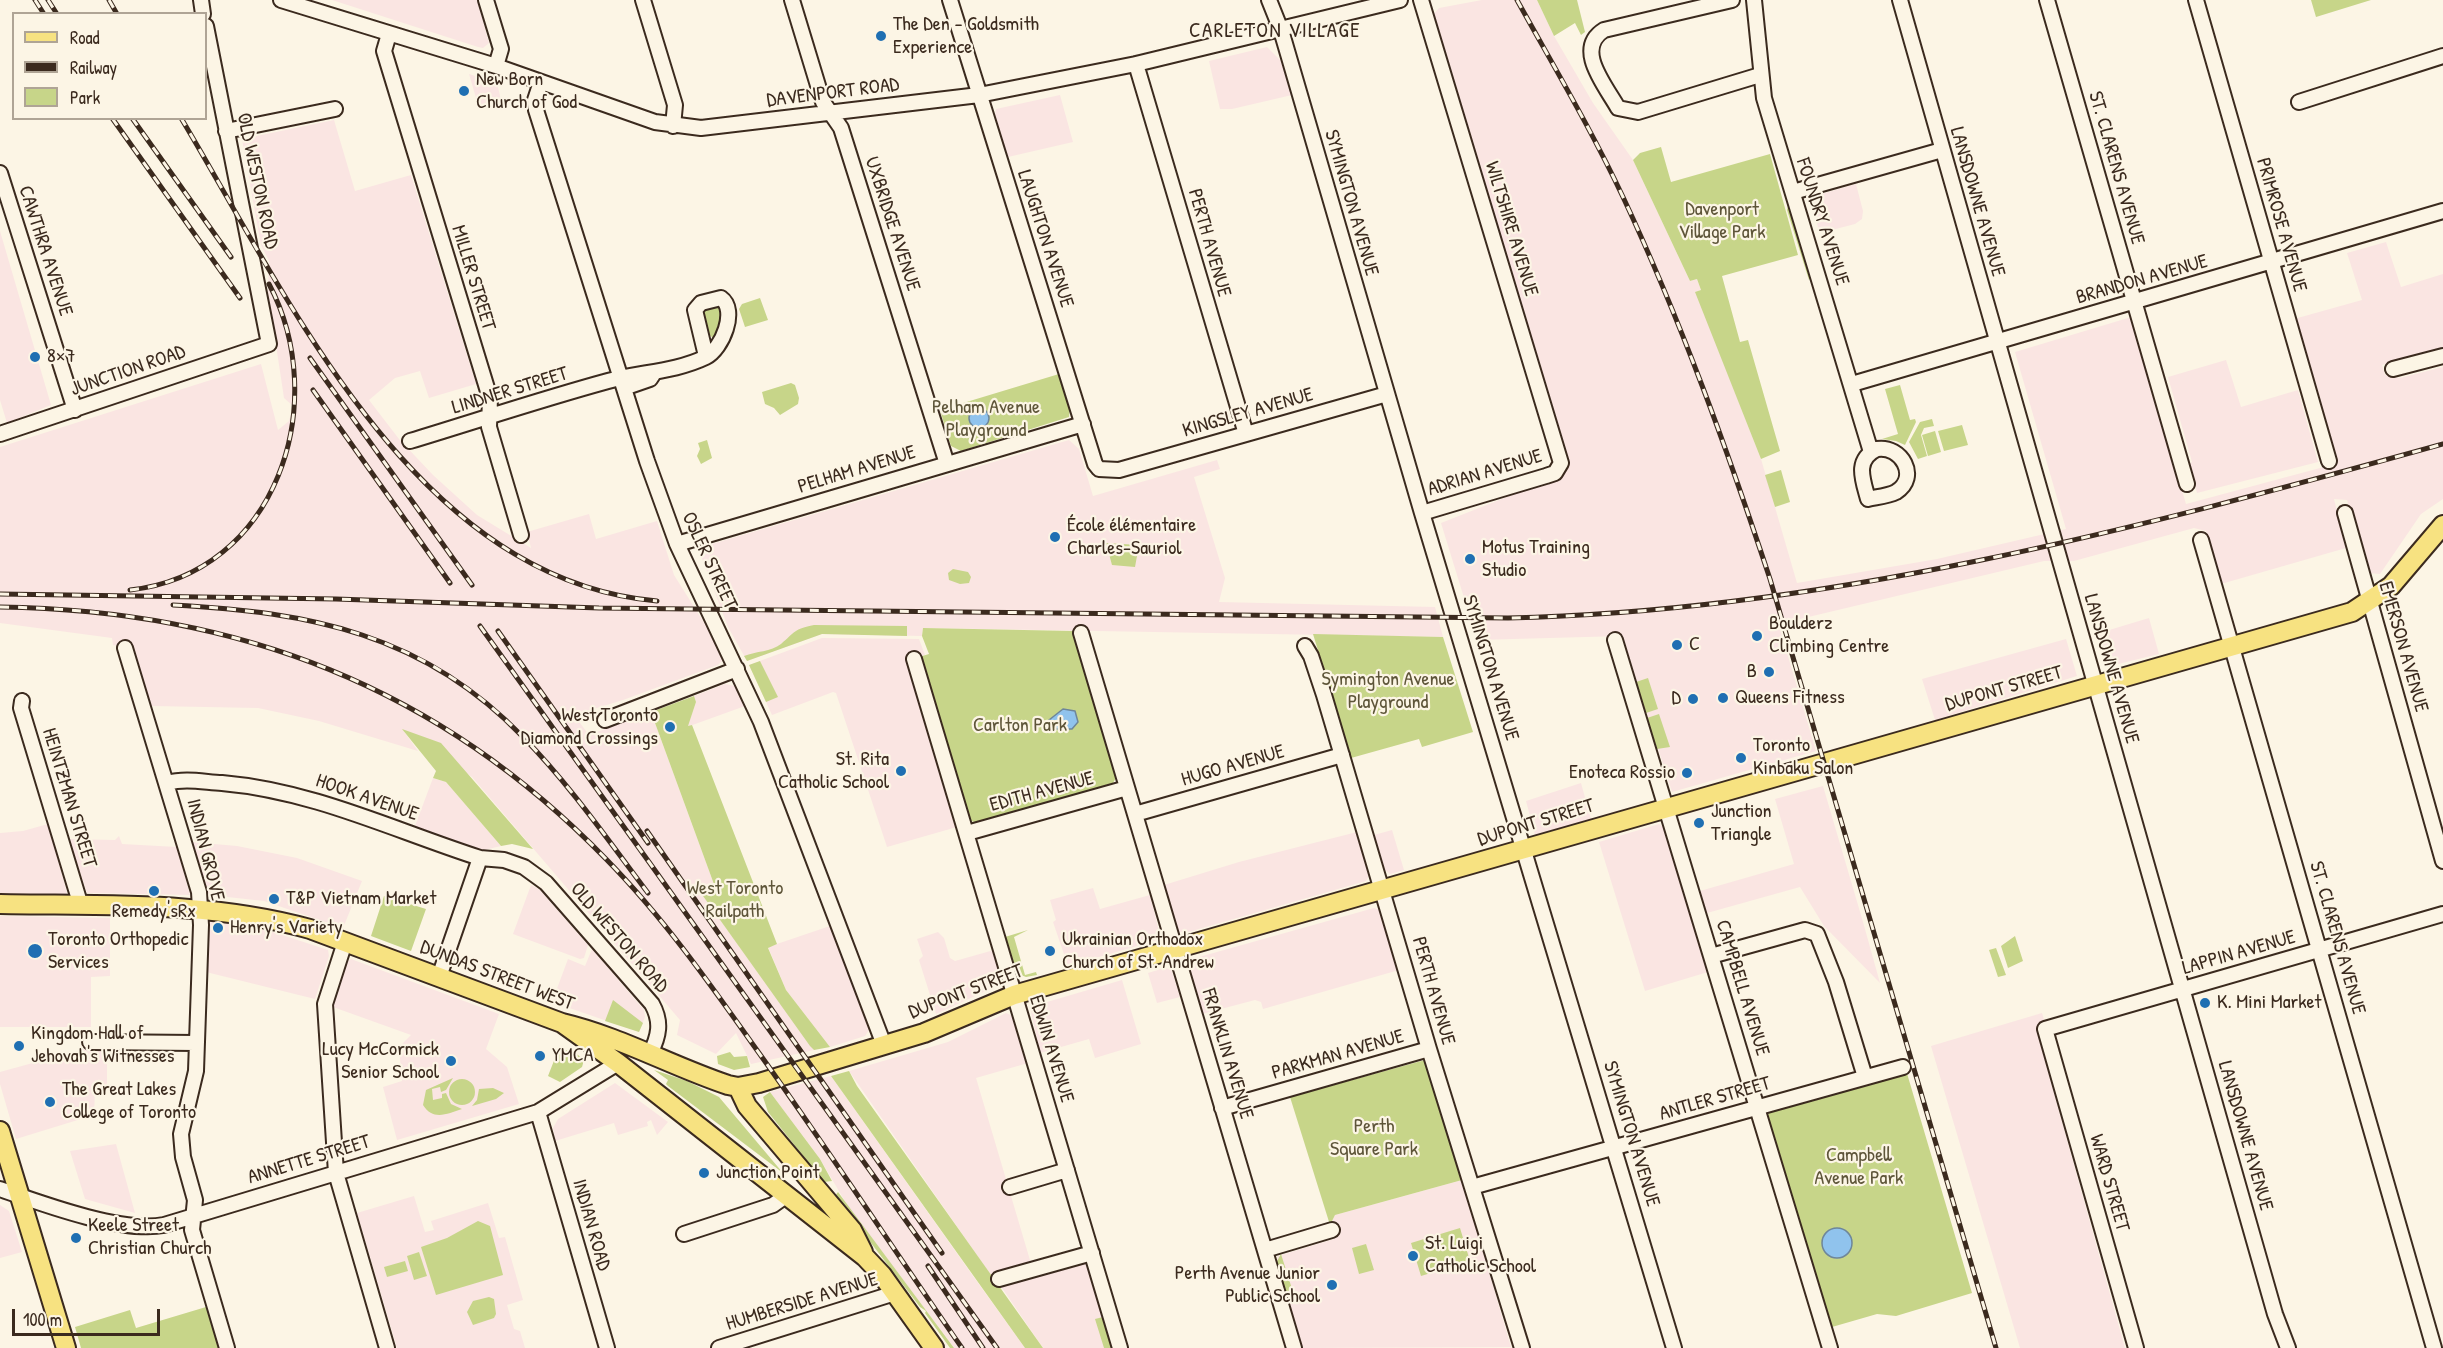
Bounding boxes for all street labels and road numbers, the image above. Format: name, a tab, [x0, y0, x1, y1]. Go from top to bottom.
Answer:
street label: DAVENPORT ROAD	[765, 73, 901, 113]
street label: ST. CLARENS AVENUE	[2083, 89, 2149, 247]
street label: OLD WESTON ROAD	[231, 111, 283, 251]
street label: LANSDOWNE AVENUE	[1944, 125, 2010, 279]
street label: SYMINGTON AVENUE	[1319, 127, 1383, 279]
street label: UXBRIDGE AVENUE	[859, 154, 925, 294]
street label: FOUNDRY AVENUE	[1790, 155, 1854, 289]
street label: PRIMROSE AVENUE	[2250, 155, 2312, 295]
street label: WILTSHIRE AVENUE	[1479, 159, 1543, 299]
street label: LAUGHTON AVENUE	[1011, 167, 1079, 311]
street label: CAWTHRA AVENUE	[13, 183, 77, 319]
street label: PERTH AVENUE	[1182, 186, 1236, 300]
street label: MILLER STREET	[446, 223, 500, 333]
street label: BRANDON AVENUE	[2073, 250, 2211, 310]
street label: JUNCTION ROAD	[67, 340, 189, 402]
street label: LINDNER STREET	[449, 362, 571, 420]
street label: KINGSLEY AVENUE	[1180, 383, 1316, 443]
street label: PELHAM AVENUE	[795, 441, 919, 499]
street label: ADRIAN AVENUE	[1425, 444, 1545, 502]
street label: OSLER STREET	[676, 508, 742, 614]
street label: EMERSON AVENUE	[2373, 579, 2433, 715]
street label: SYMINGTON AVENUE	[1456, 592, 1524, 744]
street label: LANSDOWNE AVENUE	[2078, 592, 2144, 746]
street label: DUPONT STREET	[1943, 661, 2065, 717]
street label: HEINTZMAN STREET	[36, 725, 102, 871]
street label: HUGO AVENUE	[1179, 740, 1287, 792]
street label: EDITH AVENUE	[987, 767, 1097, 817]
street label: HOOK AVENUE	[313, 769, 421, 827]
street label: DUPONT STREET	[1475, 794, 1597, 852]
street label: INDIAN GROVE	[181, 796, 229, 904]
street label: ST. CLARENS AVENUE	[2304, 859, 2370, 1017]
street label: OLD WESTON ROAD	[565, 878, 673, 998]
street label: CAMPBELL AVENUE	[1710, 917, 1774, 1059]
street label: LAPPIN AVENUE	[2180, 925, 2298, 981]
street label: PERTH AVENUE	[1406, 934, 1460, 1048]
street label: DUNDAS STREET WEST	[417, 936, 577, 1016]
street label: DUPONT STREET	[905, 959, 1027, 1025]
street label: FRANKLIN AVENUE	[1196, 986, 1258, 1122]
street label: EDWIN AVENUE	[1023, 992, 1079, 1106]
street label: PARKMAN AVENUE	[1269, 1025, 1407, 1085]
street label: SYMINGTON AVENUE	[1597, 1058, 1665, 1210]
street label: LANSDOWNE AVENUE	[2212, 1059, 2278, 1213]
street label: ANTLER STREET	[1657, 1072, 1773, 1126]
street label: ANNETTE STREET	[245, 1130, 373, 1190]
street label: WARD STREET	[2084, 1132, 2134, 1234]
street label: INDIAN ROAD	[567, 1177, 615, 1273]
street label: HUMBERSIDE AVENUE	[723, 1268, 881, 1336]

